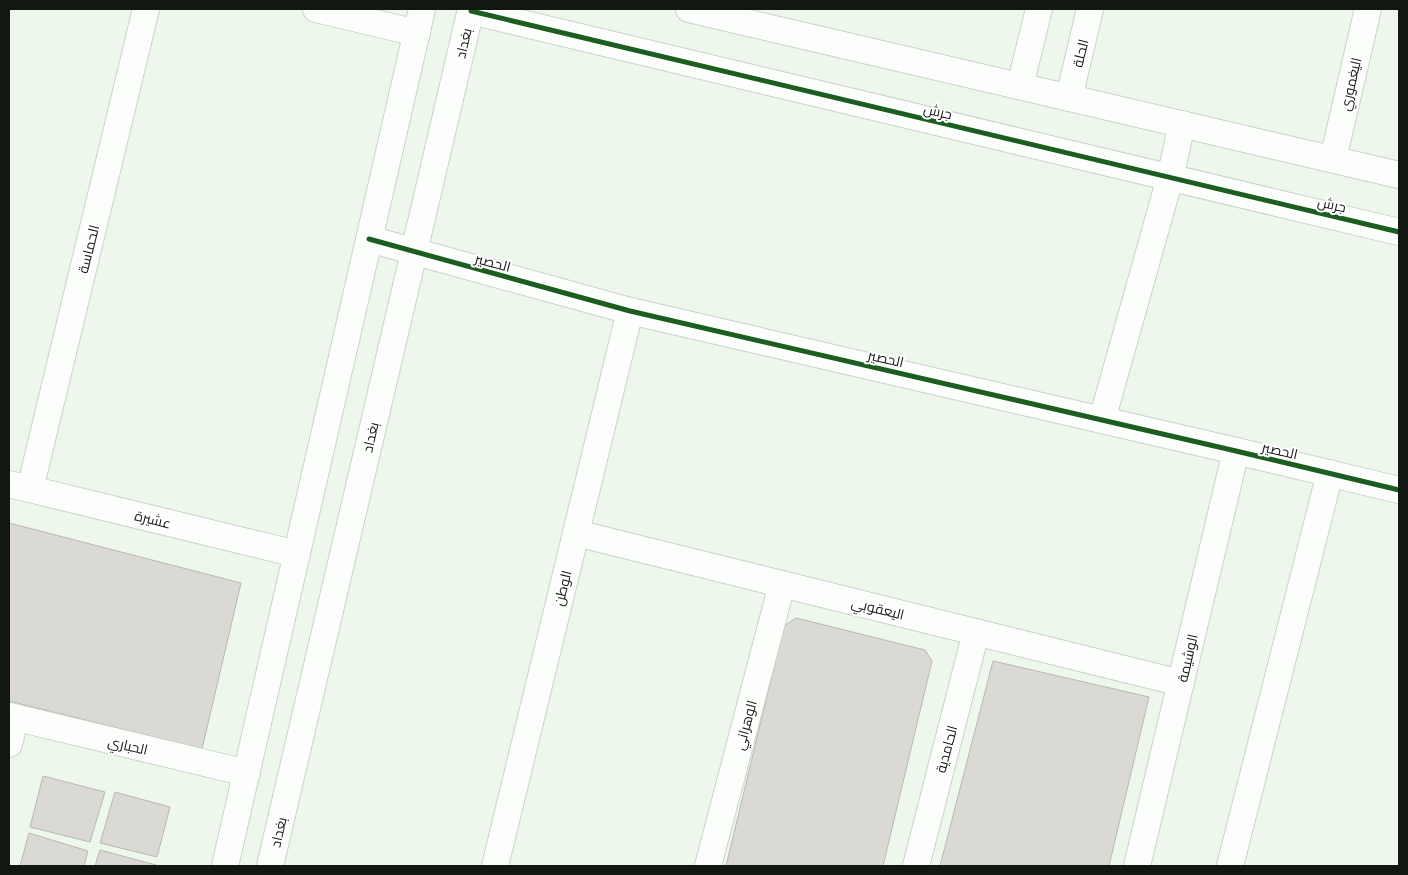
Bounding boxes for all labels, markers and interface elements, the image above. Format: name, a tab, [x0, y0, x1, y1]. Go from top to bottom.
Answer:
street label: بغداد	[451, 26, 475, 60]
street label: الحلة	[1068, 37, 1092, 69]
street label: اليغموري	[1336, 56, 1368, 113]
street label: جرش	[922, 99, 954, 123]
street label: جرش	[1316, 192, 1348, 216]
street label: الحماسة	[74, 223, 102, 275]
street label: الحصير	[472, 249, 513, 275]
street label: الحصير	[865, 345, 906, 370]
street label: بغداد	[358, 420, 382, 454]
street label: الحصير	[1259, 437, 1300, 462]
street label: عشيرة	[133, 506, 173, 532]
street label: الوطن	[549, 569, 575, 607]
street label: اليعقوبي	[849, 593, 906, 627]
street label: الوشيمة	[1173, 632, 1201, 684]
street label: الوهراني	[730, 698, 764, 753]
street label: الحامدية	[932, 723, 960, 775]
street label: الحباري	[105, 732, 150, 762]
street label: بغداد	[266, 815, 290, 849]

